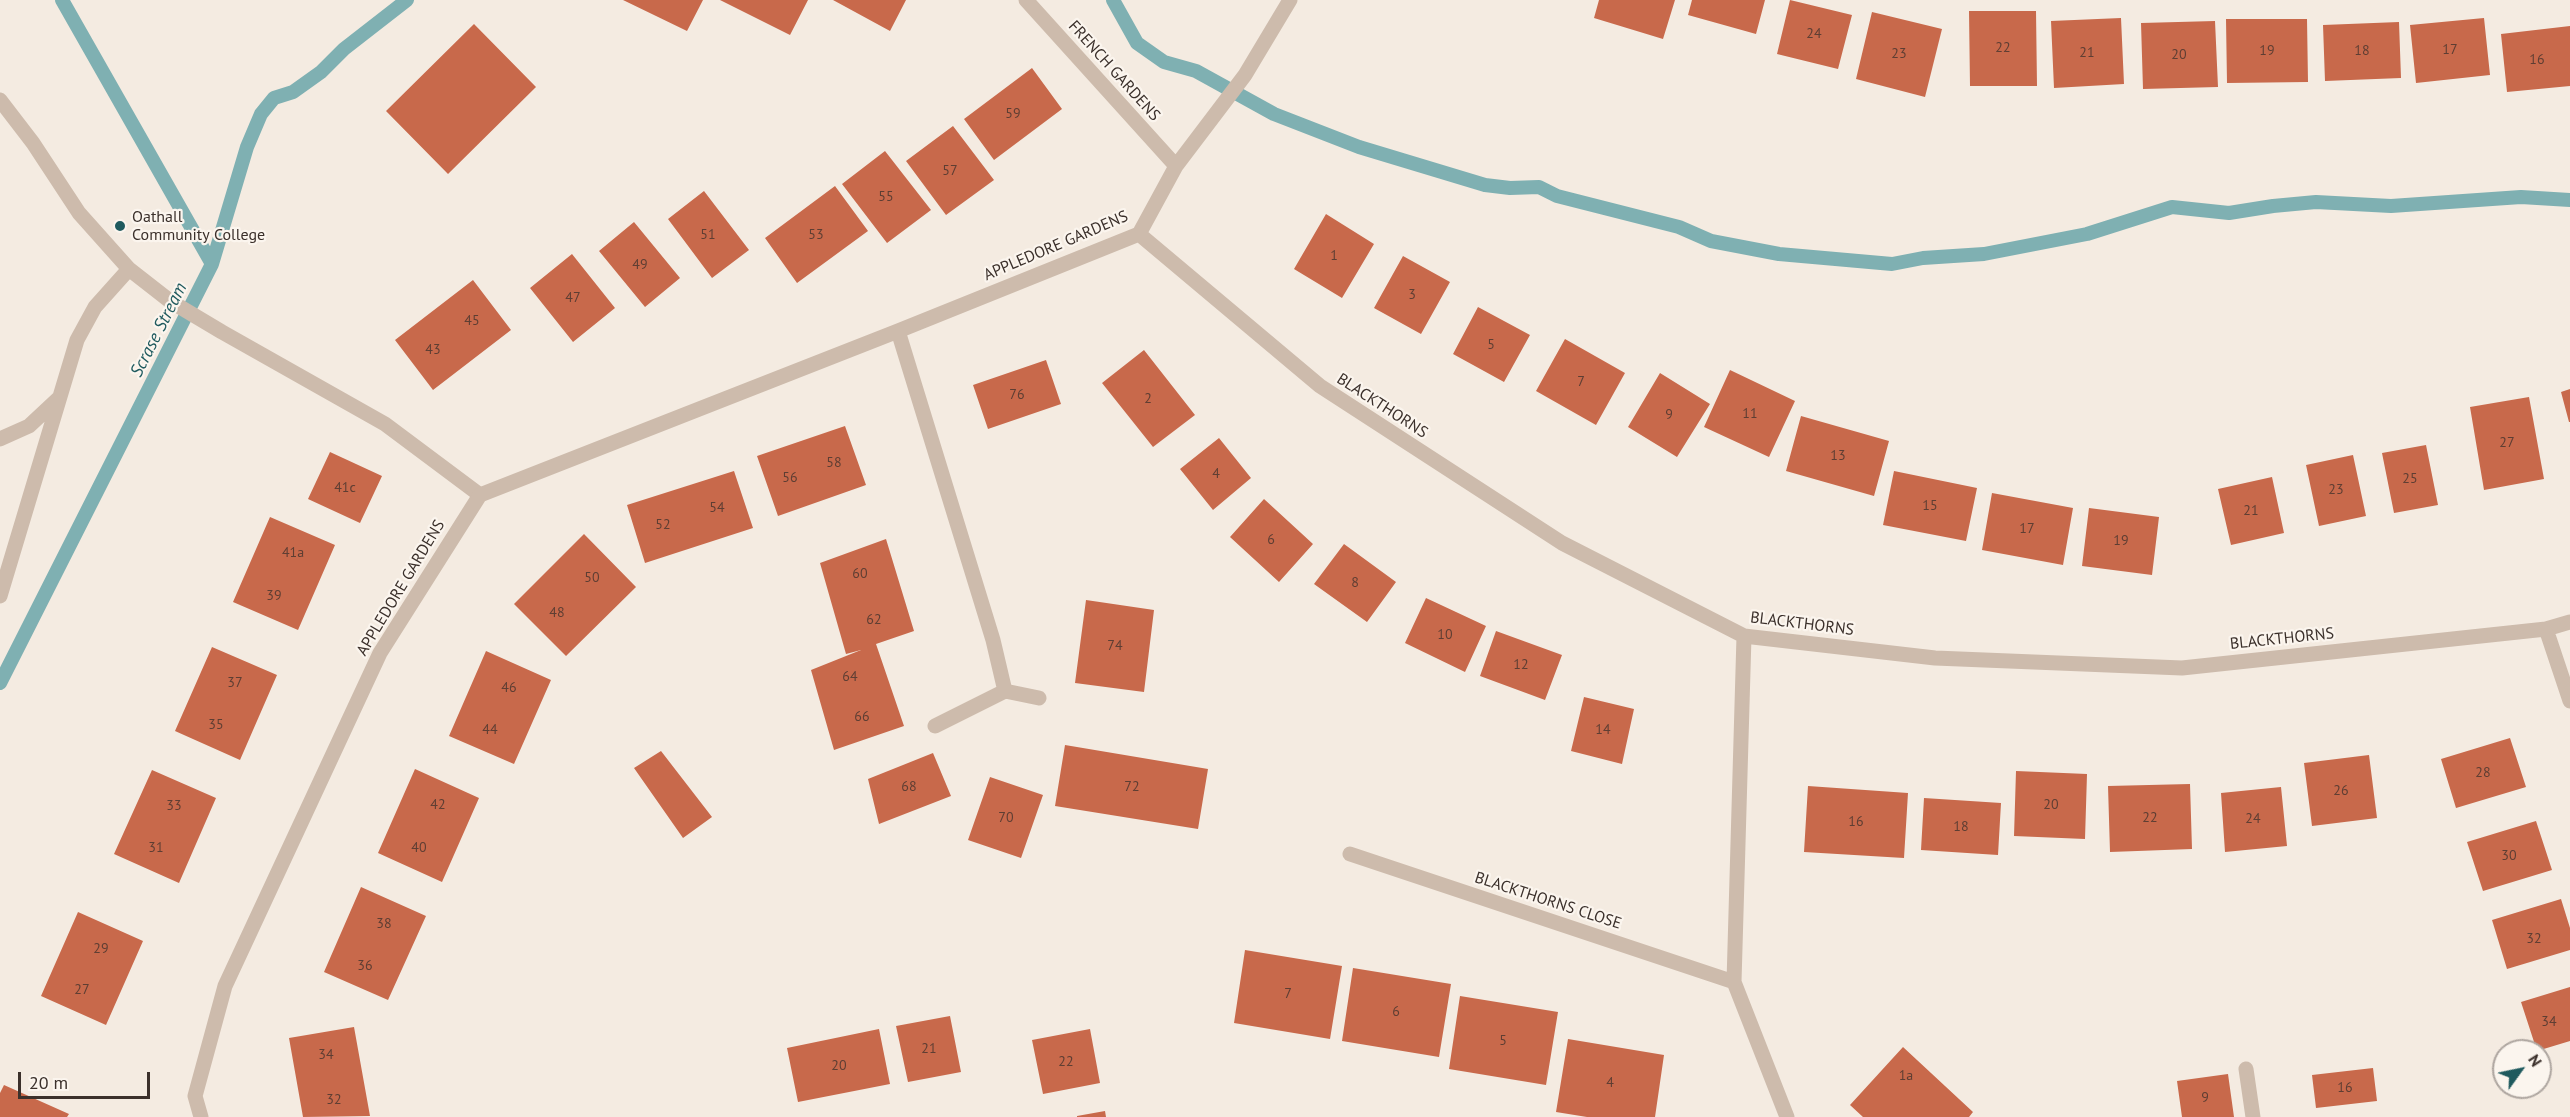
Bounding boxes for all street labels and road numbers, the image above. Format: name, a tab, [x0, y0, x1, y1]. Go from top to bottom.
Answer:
street label: FRENCH GARDENS	[1064, 17, 1164, 125]
street label: APPLEDORE GARDENS	[981, 207, 1131, 285]
street label: BLACKTHORNS	[1333, 370, 1431, 442]
street label: APPLEDORE GARDENS	[353, 517, 449, 659]
street label: BLACKTHORNS	[1749, 608, 1855, 640]
street label: BLACKTHORNS	[2229, 624, 2335, 654]
street label: BLACKTHORNS CLOSE	[1472, 868, 1624, 934]

